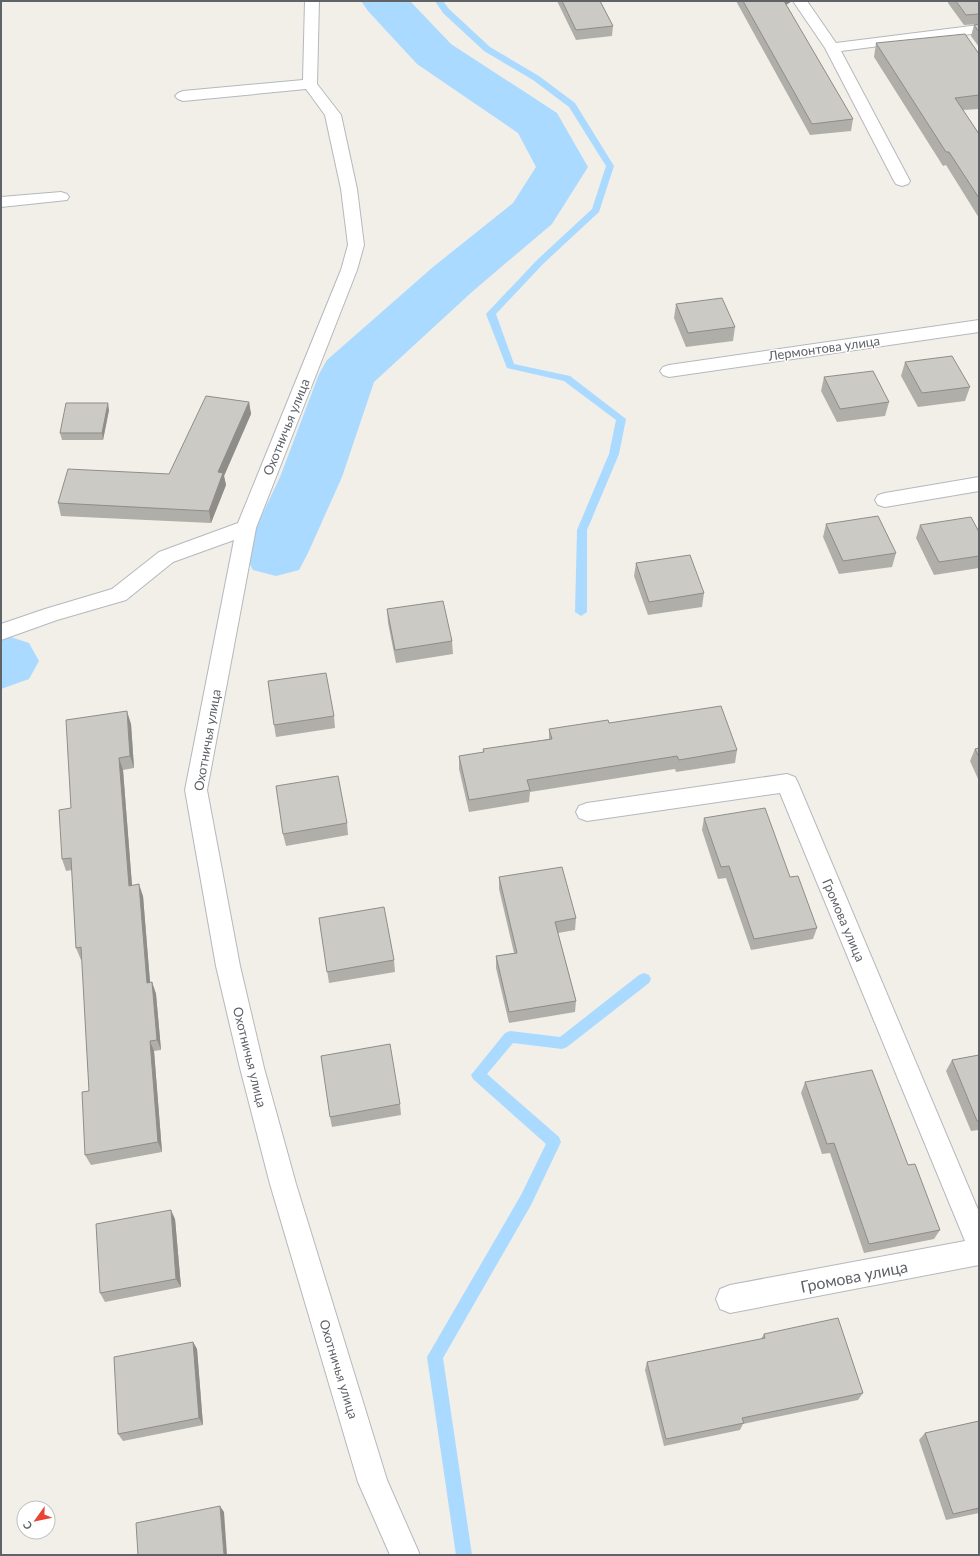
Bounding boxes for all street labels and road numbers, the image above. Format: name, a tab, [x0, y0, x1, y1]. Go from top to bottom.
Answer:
street label: Лермонтова улица	[766, 332, 881, 364]
street label: Охотничья улица	[259, 376, 313, 478]
street label: Охотничья улица	[190, 688, 224, 792]
street label: Громова улица	[819, 876, 869, 964]
street label: Охотничья улица	[230, 1005, 270, 1109]
street label: Громова улица	[799, 1256, 909, 1296]
street label: Охотничья улица	[316, 1317, 362, 1421]

